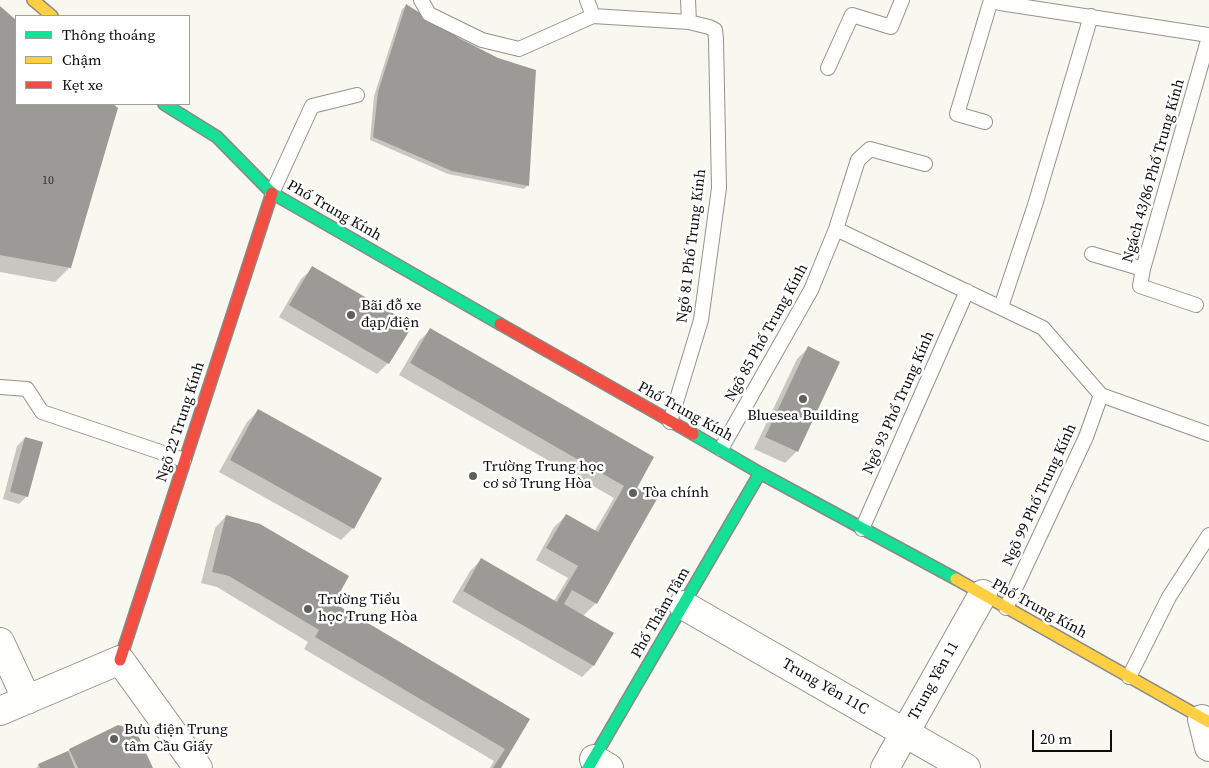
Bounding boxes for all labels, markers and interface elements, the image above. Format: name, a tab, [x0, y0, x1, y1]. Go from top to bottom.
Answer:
legend	[15, 15, 190, 105]
text: Thông thoáng	[62, 24, 155, 45]
text: Chậm	[62, 49, 102, 70]
text: Kẹt xe	[62, 74, 103, 95]
street label: Ngách 43/86 Phố Trung Kính	[1119, 77, 1189, 265]
street label: Ngõ 81 Phố Trung Kính	[674, 168, 710, 324]
house number: 10	[42, 174, 54, 188]
street label: Phố Trung Kính	[284, 177, 384, 245]
street label: Ngõ 85 Phố Trung Kính	[722, 261, 812, 405]
place label: Bãi đỗ xe đạp/điện	[361, 297, 422, 332]
marker: Bãi đỗ xe đạp/điện	[345, 309, 357, 321]
street label: Ngõ 93 Phố Trung Kính	[859, 329, 939, 477]
street label: Ngõ 22 Trung Kính	[153, 360, 209, 484]
street label: Phố Trung Kính	[634, 378, 736, 446]
marker: Bluesea Building	[797, 393, 809, 405]
place label: Bluesea Building	[747, 407, 859, 425]
street label: Ngõ 99 Phố Trung Kính	[999, 421, 1081, 569]
place label: Trường Trung học cơ sở Trung Hòa	[483, 458, 604, 493]
marker: Trường Trung học cơ sở Trung Hòa	[467, 470, 479, 482]
place label: Tòa chính	[643, 484, 709, 502]
marker: Tòa chính	[627, 487, 639, 499]
street label: Phố Thâm Tâm	[628, 564, 694, 662]
street label: Phố Trung Kính	[988, 575, 1090, 643]
place label: Trường Tiểu học Trung Hòa	[318, 591, 418, 626]
marker: Trường Tiểu học Trung Hòa	[302, 603, 314, 615]
street label: Trung Yên 11	[905, 638, 963, 724]
street label: Trung Yên 11C	[779, 655, 871, 719]
scale bar	[1034, 720, 1114, 752]
place label: Bưu điện Trung tâm Cầu Giấy	[124, 721, 228, 756]
text: 20 m	[1040, 728, 1072, 749]
marker: Bưu điện Trung tâm Cầu Giấy	[108, 733, 120, 745]

